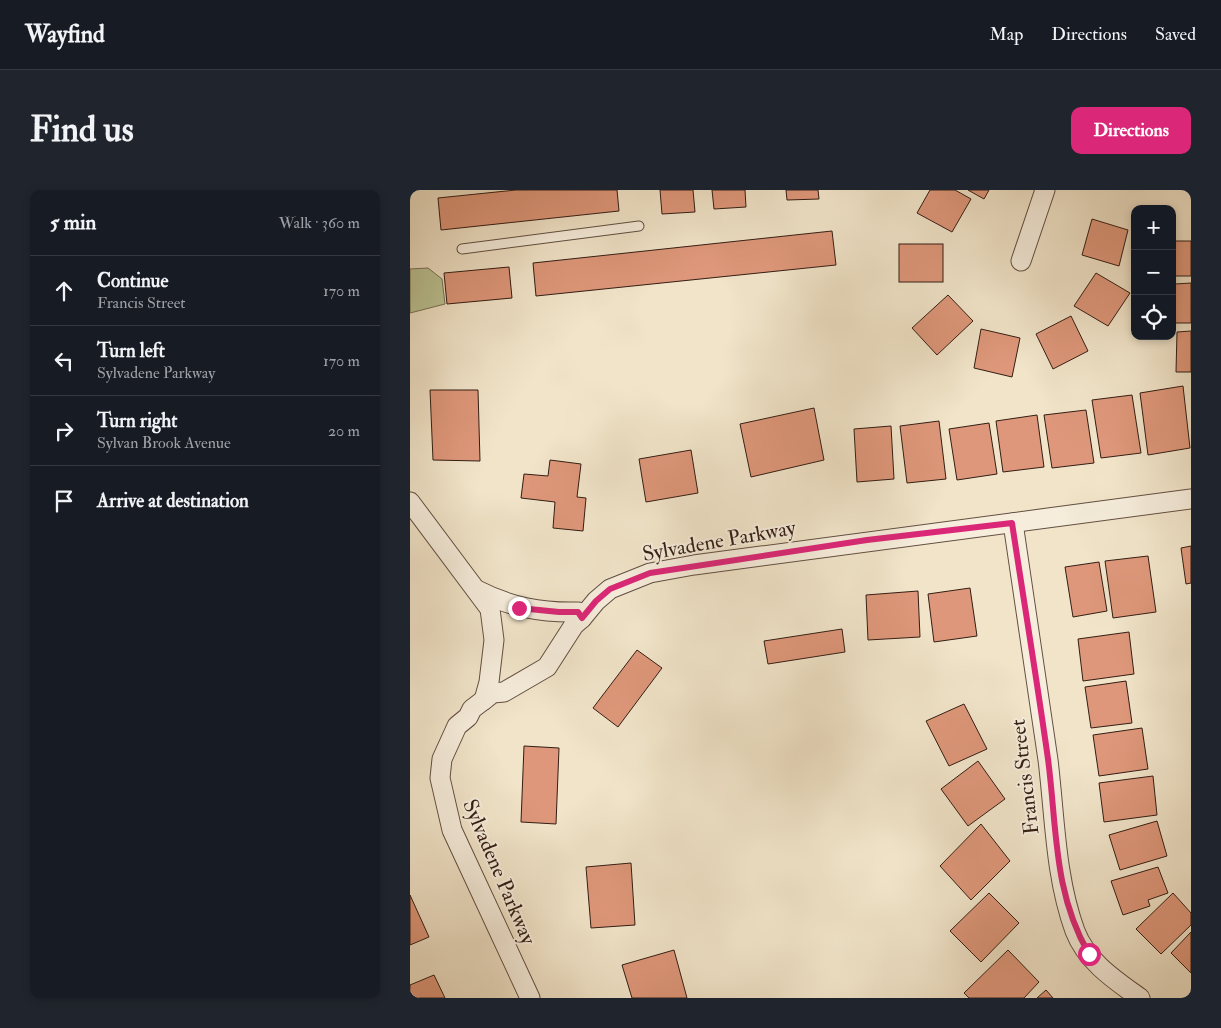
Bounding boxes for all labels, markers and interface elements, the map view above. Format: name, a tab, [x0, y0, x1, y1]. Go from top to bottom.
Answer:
text: Wayfind	[25, 19, 105, 50]
text: Map	[990, 23, 1023, 46]
text: Directions	[1051, 23, 1127, 46]
text: Saved	[1155, 23, 1196, 46]
button: Directions	[1071, 107, 1191, 154]
text: Find us	[30, 108, 134, 152]
map controls	[1131, 205, 1176, 340]
button: +	[1131, 205, 1176, 250]
text: 5 min	[50, 209, 96, 236]
text: Walk · 360 m	[279, 213, 360, 233]
button: −	[1131, 250, 1176, 295]
text: Continue	[97, 269, 168, 293]
icon: ahead	[50, 277, 78, 305]
text: 170 m	[323, 281, 360, 301]
text: Francis Street	[97, 293, 186, 313]
button: locate	[1131, 295, 1176, 340]
text: Turn left	[97, 339, 165, 363]
icon: left	[50, 347, 78, 375]
text: 170 m	[323, 351, 360, 371]
text: Sylvadene Parkway	[97, 363, 215, 383]
text: Turn right	[97, 409, 177, 433]
icon: right	[50, 417, 78, 445]
text: 20 m	[328, 421, 360, 441]
text: Sylvan Brook Avenue	[97, 433, 231, 453]
icon: arrive	[50, 487, 78, 515]
text: Arrive at destination	[97, 489, 249, 513]
street label: Sylvadene Parkway	[640, 514, 799, 568]
route end	[508, 597, 531, 620]
street label: Francis Street	[1004, 718, 1045, 836]
street label: Sylvadene Parkway	[456, 795, 542, 949]
route start	[1078, 943, 1101, 966]

